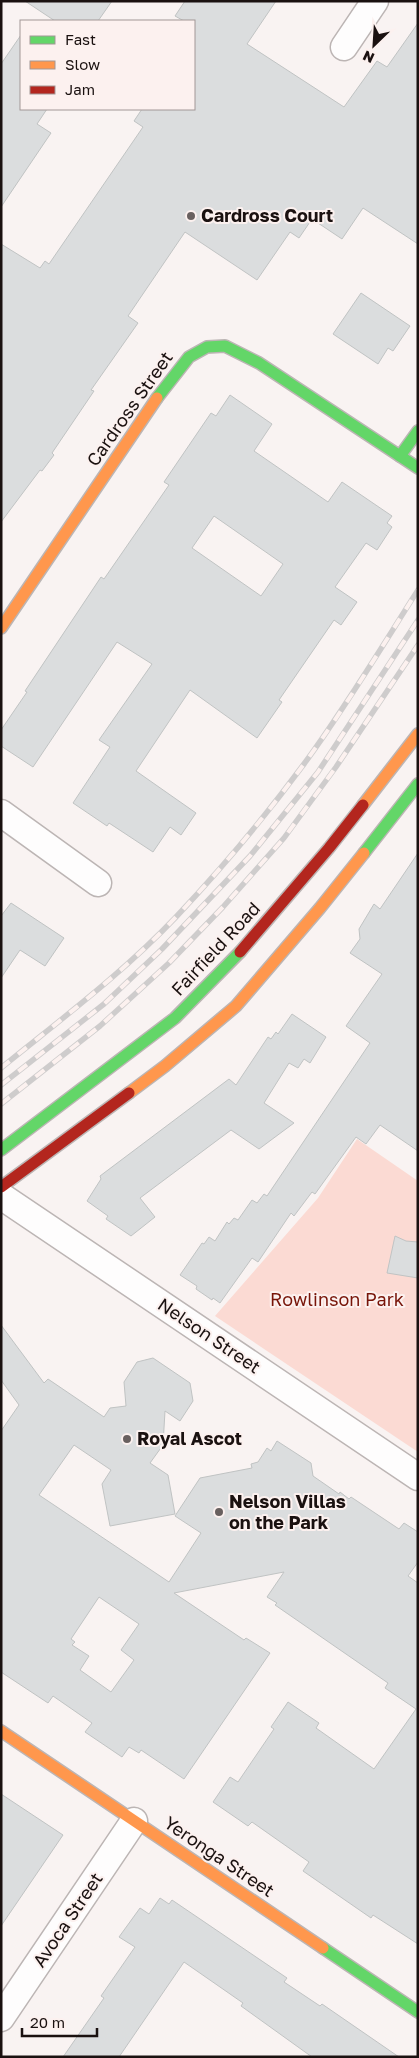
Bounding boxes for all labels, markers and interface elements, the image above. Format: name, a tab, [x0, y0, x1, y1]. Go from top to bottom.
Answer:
legend	[20, 20, 195, 110]
north arrow	[349, 20, 399, 70]
text: Fast	[65, 30, 96, 48]
text: N	[360, 47, 377, 67]
text: Slow	[65, 55, 100, 73]
text: Jam	[65, 80, 95, 98]
place label: Cardross Court	[201, 204, 333, 226]
marker: Cardross Court	[185, 210, 197, 222]
street label: Cardross Street	[82, 347, 177, 470]
street label: Fairfield Road	[166, 897, 264, 1000]
park label: Rowlinson Park	[270, 1288, 404, 1310]
street label: Nelson Street	[154, 1293, 265, 1378]
place label: Royal Ascot	[137, 1427, 242, 1449]
marker: Royal Ascot	[121, 1433, 133, 1445]
place label: Nelson Villas on the Park	[229, 1490, 346, 1533]
marker: Nelson Villas on the Park	[213, 1506, 225, 1518]
street label: Yeronga Street	[160, 1811, 279, 1901]
street label: Avoca Street	[28, 1868, 107, 1971]
scale bar	[22, 2006, 98, 2038]
text: 20 m	[30, 2013, 65, 2031]

